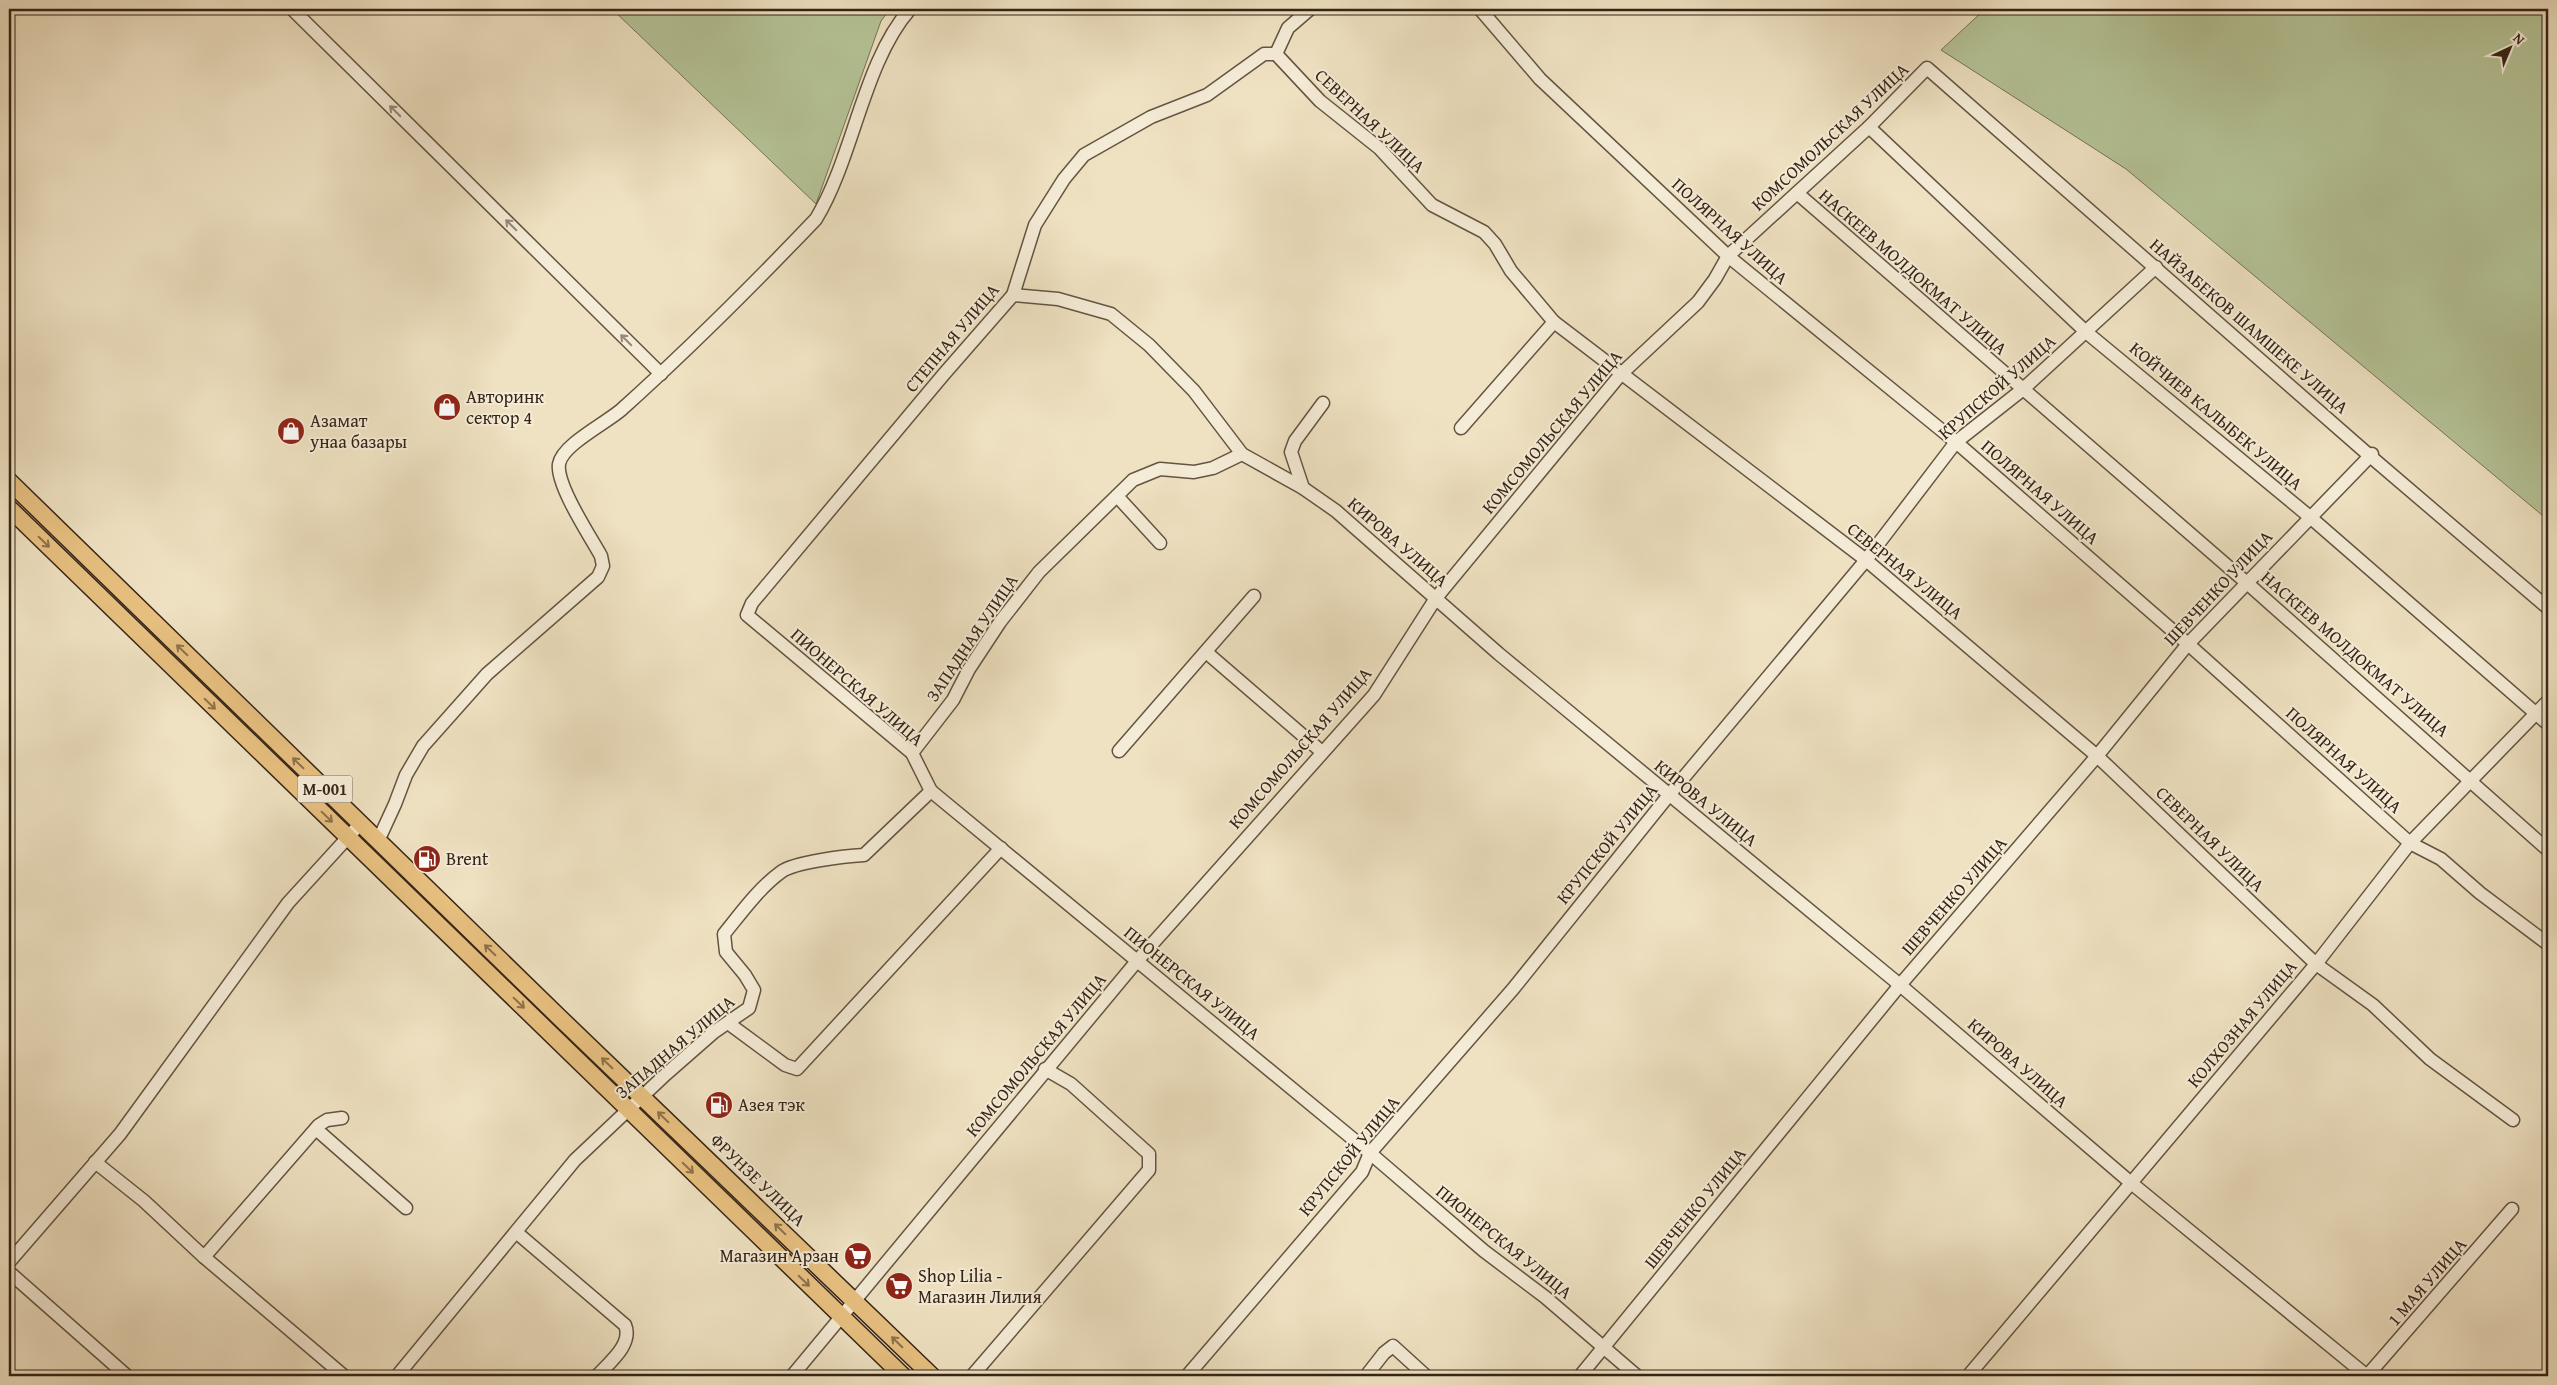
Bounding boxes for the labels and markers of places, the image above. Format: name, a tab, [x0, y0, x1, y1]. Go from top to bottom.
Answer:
place label: Авторинк сектор 4	[466, 383, 544, 431]
shop icon: Авторинк сектор 4	[432, 392, 462, 422]
place label: Азамат унаа базары	[309, 407, 408, 455]
shop icon: Азамат унаа базары	[276, 416, 306, 446]
fuel station icon: Brent	[412, 844, 442, 874]
place label: Brent	[446, 845, 489, 872]
fuel station icon: Азея тэк	[704, 1090, 734, 1120]
place label: Азея тэк	[738, 1091, 805, 1118]
supermarket icon: Магазин Арзан	[843, 1241, 873, 1271]
place label: Магазин Арзан	[720, 1242, 839, 1269]
place label: Shop Lilia - Магазин Лилия	[918, 1262, 1042, 1310]
supermarket icon: Shop Lilia - Магазин Лилия	[884, 1271, 914, 1301]

